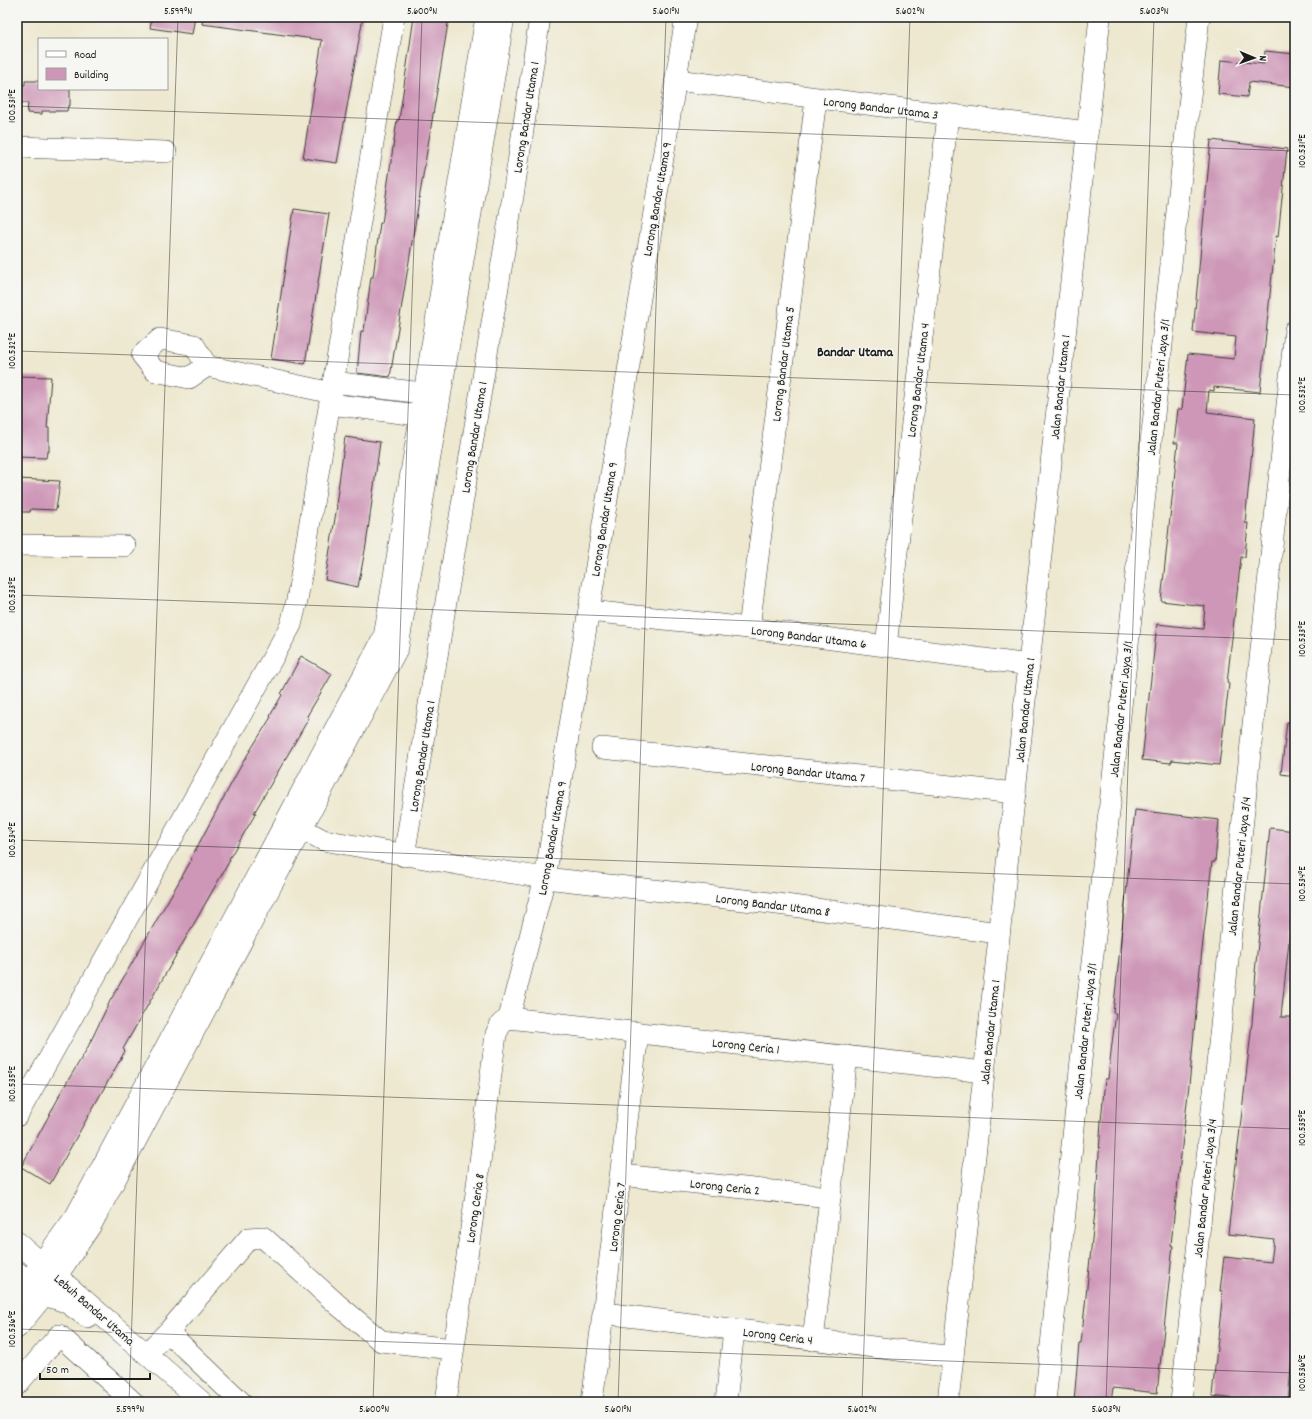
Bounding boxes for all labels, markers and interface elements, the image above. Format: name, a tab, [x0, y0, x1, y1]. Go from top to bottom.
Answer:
text: 5.599°N	[164, 5, 192, 19]
text: 5.600°N	[407, 5, 437, 19]
text: 5.601°N	[653, 5, 680, 19]
text: 5.602°N	[895, 5, 925, 19]
text: 5.603°N	[1139, 5, 1169, 19]
legend	[38, 38, 168, 90]
north arrow	[1234, 38, 1274, 78]
text: Road	[74, 47, 96, 64]
text: N	[1254, 55, 1270, 62]
street label: Lorong Bandar Utama 1	[509, 60, 546, 175]
text: Building	[74, 67, 109, 84]
text: 100.531°E	[6, 89, 20, 123]
street label: Lorong Bandar Utama 3	[822, 93, 939, 126]
text: 100.531°E	[1296, 134, 1310, 168]
street label: Lorong Bandar Utama 9	[639, 141, 678, 258]
street label: Lorong Bandar Utama 5	[768, 306, 801, 423]
street label: Jalan Bandar Puteri Jaya 3/1	[1143, 318, 1176, 456]
street label: Lorong Bandar Utama 4	[903, 322, 936, 439]
text: 100.532°E	[6, 333, 20, 369]
street label: Jalan Bandar Utama 1	[1047, 334, 1076, 441]
district label: Bandar Utama	[817, 343, 894, 363]
text: 100.532°E	[1296, 377, 1310, 413]
street label: Lorong Bandar Utama 1	[457, 380, 494, 495]
street label: Lorong Bandar Utama 9	[587, 461, 624, 578]
text: 100.533°E	[6, 577, 20, 613]
text: 100.533°E	[1296, 621, 1310, 657]
street label: Lorong Bandar Utama 6	[750, 622, 868, 655]
street label: Jalan Bandar Puteri Jaya 3/1	[1106, 640, 1139, 778]
street label: Jalan Bandar Utama 1	[1012, 657, 1041, 764]
street label: Lorong Bandar Utama 1	[405, 699, 442, 814]
street label: Lorong Bandar Utama 7	[750, 758, 866, 789]
street label: Lorong Bandar Utama 9	[534, 780, 573, 897]
street label: Jalan Bandar Puteri Jaya 3/4	[1224, 796, 1257, 937]
text: 100.534°E	[6, 822, 20, 858]
text: 100.534°E	[1296, 866, 1310, 902]
street label: Lorong Bandar Utama 8	[714, 890, 831, 923]
street label: Jalan Bandar Puteri Jaya 3/1	[1070, 962, 1103, 1100]
street label: Jalan Bandar Utama 1	[977, 979, 1006, 1086]
street label: Lorong Ceria 1	[711, 1035, 780, 1060]
text: 100.535°E	[6, 1065, 20, 1102]
text: 100.535°E	[1296, 1109, 1310, 1146]
street label: Jalan Bandar Puteri Jaya 3/4	[1190, 1118, 1223, 1259]
street label: Lorong Ceria 8	[462, 1172, 491, 1244]
street label: Lorong Ceria 2	[689, 1175, 761, 1202]
street label: Lorong Ceria 7	[605, 1182, 632, 1253]
street label: Lebuh Bandar Utama	[49, 1270, 139, 1352]
text: 100.536°E	[6, 1310, 20, 1347]
street label: Lorong Ceria 4	[742, 1324, 814, 1351]
text: 100.536°E	[1296, 1354, 1310, 1391]
scale bar	[40, 1355, 150, 1381]
text: 50 m	[46, 1362, 69, 1379]
text: 5.599°N	[116, 1403, 144, 1417]
text: 5.600°N	[359, 1403, 389, 1417]
text: 5.601°N	[605, 1403, 632, 1417]
text: 5.602°N	[847, 1403, 877, 1417]
text: 5.603°N	[1091, 1403, 1121, 1417]

